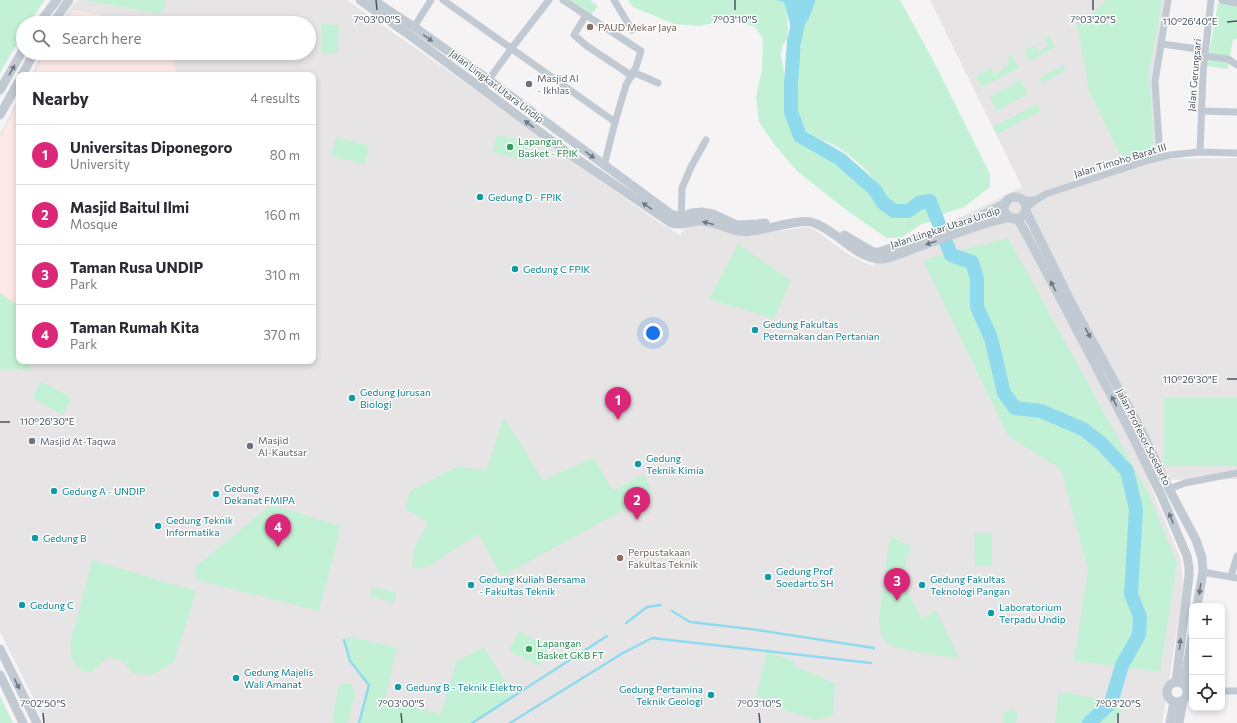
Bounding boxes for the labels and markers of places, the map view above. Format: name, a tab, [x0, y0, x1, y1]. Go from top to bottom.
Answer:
place label: PAUD Mekar Jaya	[598, 21, 677, 33]
marker: PAUD Mekar Jaya	[585, 22, 595, 32]
place label: Masjid Al - Ikhlas	[537, 72, 579, 96]
marker: Masjid Al - Ikhlas	[524, 79, 534, 89]
place label: Lapangan Basket - FPIK	[518, 135, 579, 159]
marker: Lapangan Basket - FPIK	[505, 142, 515, 152]
place label: Gedung D - FPIK	[488, 191, 562, 203]
marker: Gedung D - FPIK	[475, 192, 485, 202]
place label: Gedung C FPIK	[523, 263, 591, 275]
marker: Gedung C FPIK	[510, 264, 520, 274]
place label: Gedung Fakultas Peternakan dan Pertanian	[763, 318, 879, 342]
marker: Gedung Fakultas Peternakan dan Pertanian	[750, 325, 760, 335]
place label: Gedung Jurusan Biologi	[360, 386, 431, 410]
pin: 1	[605, 387, 631, 420]
marker: Gedung Jurusan Biologi	[347, 393, 357, 403]
place label: Masjid Al-Kautsar	[258, 434, 307, 458]
place label: Masjid At-Taqwa	[40, 435, 116, 447]
marker: Masjid At-Taqwa	[27, 436, 37, 446]
marker: Masjid Al-Kautsar	[245, 441, 255, 451]
place label: Gedung Teknik Kimia	[646, 452, 704, 476]
marker: Gedung Teknik Kimia	[633, 459, 643, 469]
place label: Gedung Dekanat FMIPA	[224, 482, 295, 506]
place label: Gedung A - UNDIP	[62, 485, 145, 497]
marker: Gedung A - UNDIP	[49, 486, 59, 496]
pin: 2	[624, 487, 650, 520]
marker: Gedung Dekanat FMIPA	[211, 489, 221, 499]
place label: Gedung Teknik Informatika	[166, 514, 234, 538]
pin: 4	[265, 514, 291, 547]
marker: Gedung Teknik Informatika	[153, 521, 163, 531]
place label: Gedung B	[43, 532, 87, 544]
marker: Gedung B	[30, 533, 40, 543]
place label: Perpustakaan Fakultas Teknik	[628, 546, 699, 570]
marker: Perpustakaan Fakultas Teknik	[615, 553, 625, 563]
place label: Gedung Prof Soedarto SH	[776, 565, 833, 589]
pin: 3	[884, 568, 910, 601]
marker: Gedung Prof Soedarto SH	[763, 572, 773, 582]
place label: Gedung Kuliah Bersama - Fakultas Teknik	[479, 573, 585, 597]
place label: Gedung Fakultas Teknologi Pangan	[930, 573, 1010, 597]
marker: Gedung Kuliah Bersama - Fakultas Teknik	[466, 580, 476, 590]
marker: Gedung Fakultas Teknologi Pangan	[917, 580, 927, 590]
place label: Gedung C	[30, 599, 74, 611]
marker: Gedung C	[17, 600, 27, 610]
place label: Laboratorium Terpadu Undip	[999, 601, 1066, 625]
marker: Laboratorium Terpadu Undip	[986, 608, 996, 618]
place label: Lapangan Basket GKB FT	[537, 637, 605, 661]
marker: Lapangan Basket GKB FT	[524, 644, 534, 654]
place label: Gedung Majelis Wali Amanat	[244, 666, 314, 690]
marker: Gedung Majelis Wali Amanat	[231, 673, 241, 683]
place label: Gedung B - Teknik Elektro	[406, 681, 523, 693]
marker: Gedung B - Teknik Elektro	[393, 682, 403, 692]
place label: Gedung Pertamina Teknik Geologi	[619, 683, 703, 707]
marker: Gedung Pertamina Teknik Geologi	[706, 690, 716, 700]

